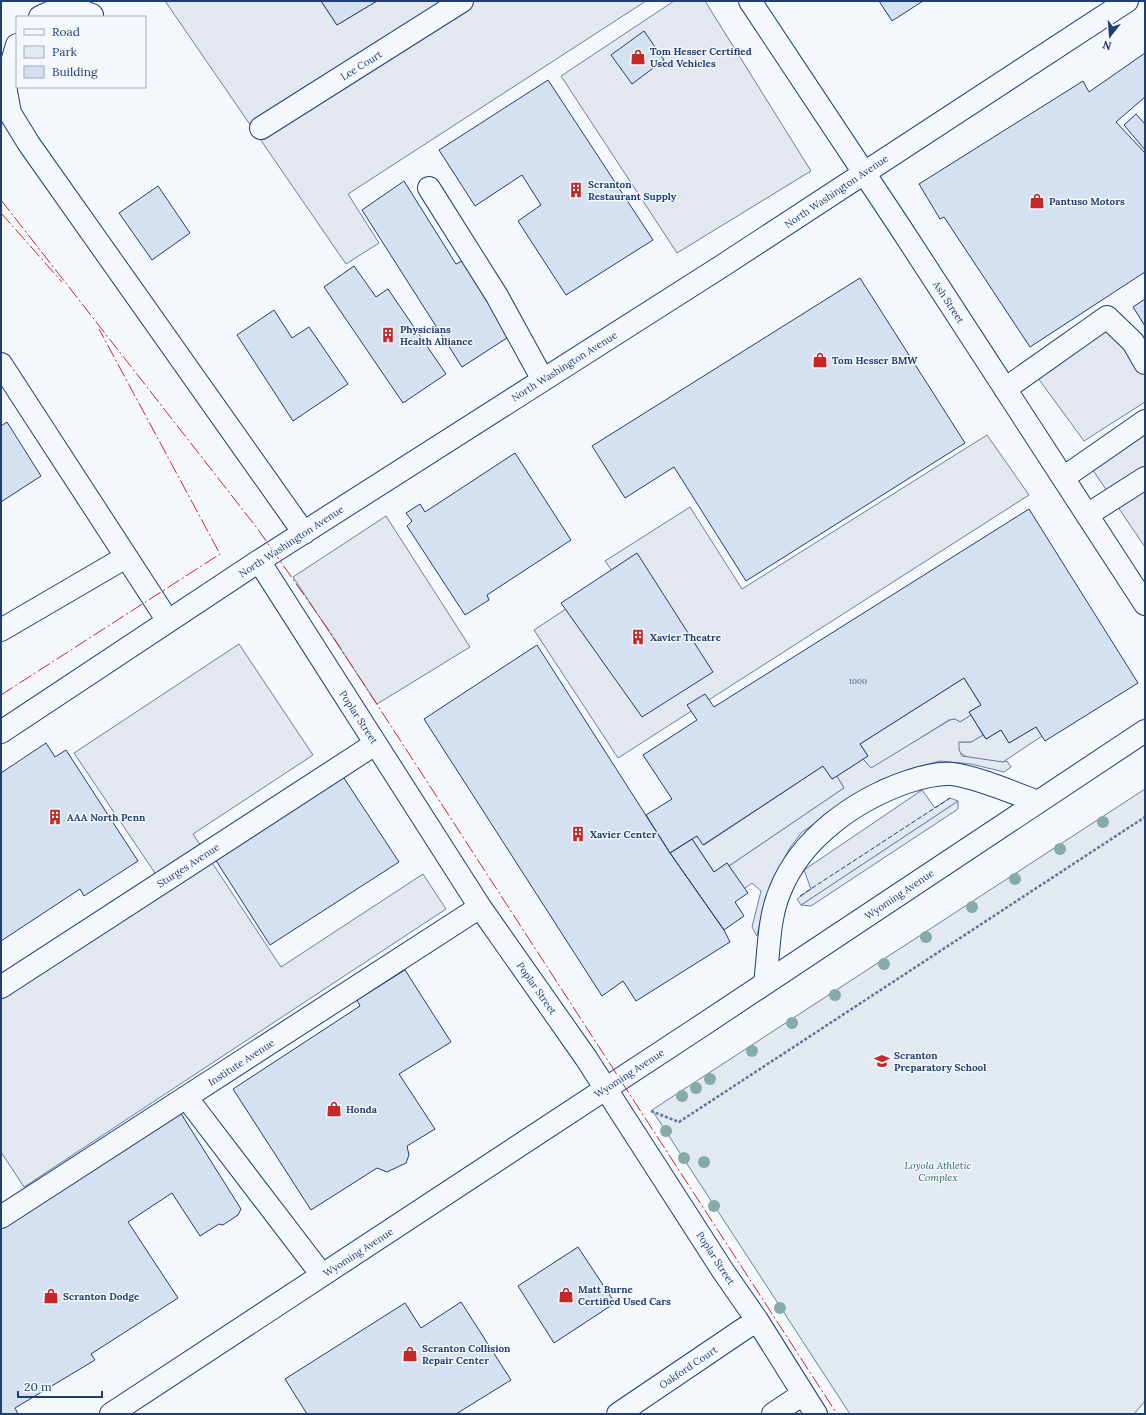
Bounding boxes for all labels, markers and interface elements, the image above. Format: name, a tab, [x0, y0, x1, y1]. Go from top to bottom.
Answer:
legend	[16, 16, 146, 88]
north arrow	[1090, 16, 1130, 56]
text: Road	[52, 24, 80, 39]
text: N	[1100, 37, 1113, 54]
text: Park	[52, 44, 78, 59]
place label: Tom Hesser Certified Used Vehicles	[650, 45, 752, 70]
street label: Lee Court	[338, 48, 384, 83]
shop icon: Tom Hesser Certified Used Vehicles	[629, 48, 647, 66]
text: Building	[52, 64, 98, 79]
street label: North Washington Avenue	[782, 151, 891, 231]
place label: Scranton Restaurant Supply	[588, 178, 677, 203]
building icon: Scranton Restaurant Supply	[567, 181, 585, 199]
shop icon: Pantuso Motors	[1028, 192, 1046, 210]
place label: Pantuso Motors	[1049, 195, 1125, 208]
street label: Ash Street	[930, 278, 967, 326]
place label: Physicians Health Alliance	[400, 323, 473, 348]
building icon: Physicians Health Alliance	[379, 326, 397, 344]
street label: North Washington Avenue	[509, 328, 620, 404]
shop icon: Tom Hesser BMW	[811, 351, 829, 369]
place label: Tom Hesser BMW	[832, 354, 918, 367]
street label: North Washington Avenue	[236, 502, 347, 580]
building icon: Xavier Theatre	[629, 628, 647, 646]
place label: Xavier Theatre	[650, 631, 722, 644]
house number: 1000	[849, 676, 867, 686]
street label: Poplar Street	[337, 688, 381, 746]
building icon: AAA North Penn	[46, 808, 64, 826]
place label: AAA North Penn	[67, 811, 146, 824]
building icon: Xavier Center	[569, 825, 587, 843]
place label: Xavier Center	[590, 828, 657, 841]
street label: Sturges Avenue	[155, 840, 222, 890]
street label: Wyoming Avenue	[862, 866, 937, 922]
street label: Poplar Street	[514, 960, 559, 1017]
street label: Institute Avenue	[206, 1036, 277, 1089]
street label: Wyoming Avenue	[592, 1046, 667, 1101]
place label: Scranton Preparatory School	[894, 1049, 986, 1074]
school or university icon: Scranton Preparatory School	[873, 1052, 891, 1070]
shop icon: Honda	[325, 1100, 343, 1118]
place label: Honda	[346, 1103, 378, 1116]
park label: Loyola Athletic Complex	[905, 1159, 972, 1184]
street label: Wyoming Avenue	[321, 1225, 396, 1280]
street label: Poplar Street	[694, 1229, 738, 1287]
place label: Matt Burne Certified Used Cars	[578, 1283, 671, 1308]
shop icon: Matt Burne Certified Used Cars	[557, 1286, 575, 1304]
shop icon: Scranton Dodge	[42, 1287, 60, 1305]
place label: Scranton Dodge	[63, 1290, 140, 1303]
place label: Scranton Collision Repair Center	[422, 1342, 511, 1367]
street label: Oakford Court	[657, 1343, 720, 1392]
shop icon: Scranton Collision Repair Center	[401, 1345, 419, 1363]
scale bar	[18, 1373, 102, 1399]
text: 20 m	[24, 1379, 52, 1394]

